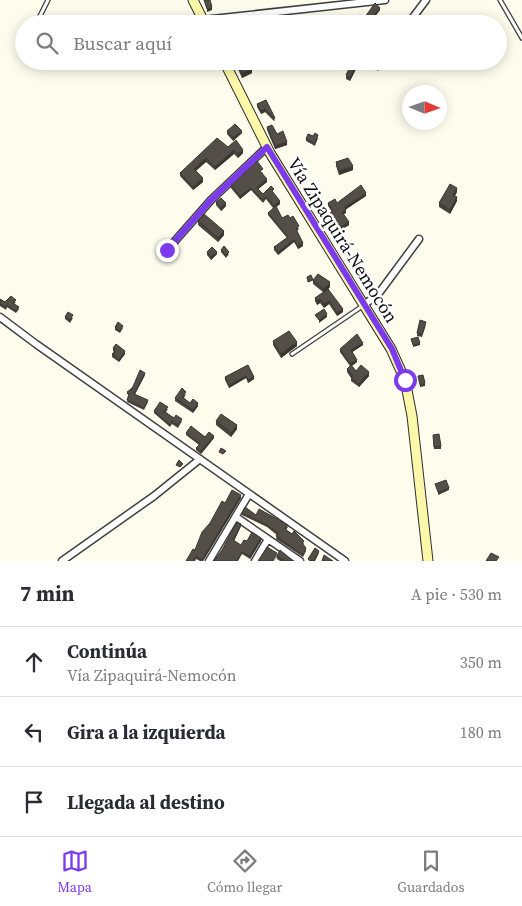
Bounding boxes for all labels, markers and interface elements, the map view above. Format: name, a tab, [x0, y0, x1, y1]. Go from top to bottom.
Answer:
search box	[15, 15, 507, 70]
icon: search	[33, 29, 61, 57]
text: Buscar aquí	[73, 30, 172, 56]
north arrow	[402, 85, 447, 130]
street label: Vía Zipaquirá-Nemocón	[282, 153, 404, 328]
route end	[156, 239, 179, 262]
route start	[394, 369, 417, 392]
text: 7 min	[20, 579, 75, 608]
text: A pie · 530 m	[411, 583, 502, 605]
text: Continúa	[67, 638, 147, 664]
icon: ahead	[20, 648, 48, 676]
text: 350 m	[460, 651, 502, 673]
text: Vía Zipaquirá-Nemocón	[67, 664, 236, 686]
icon: left	[20, 718, 48, 746]
text: Gira a la izquierda	[67, 719, 226, 745]
text: 180 m	[460, 721, 502, 743]
icon: arrive	[20, 788, 48, 816]
text: Llegada al destino	[67, 789, 225, 815]
tab: Mapa	[57, 847, 92, 897]
tab: Cómo llegar	[207, 847, 282, 897]
tab: Guardados	[397, 847, 465, 897]

